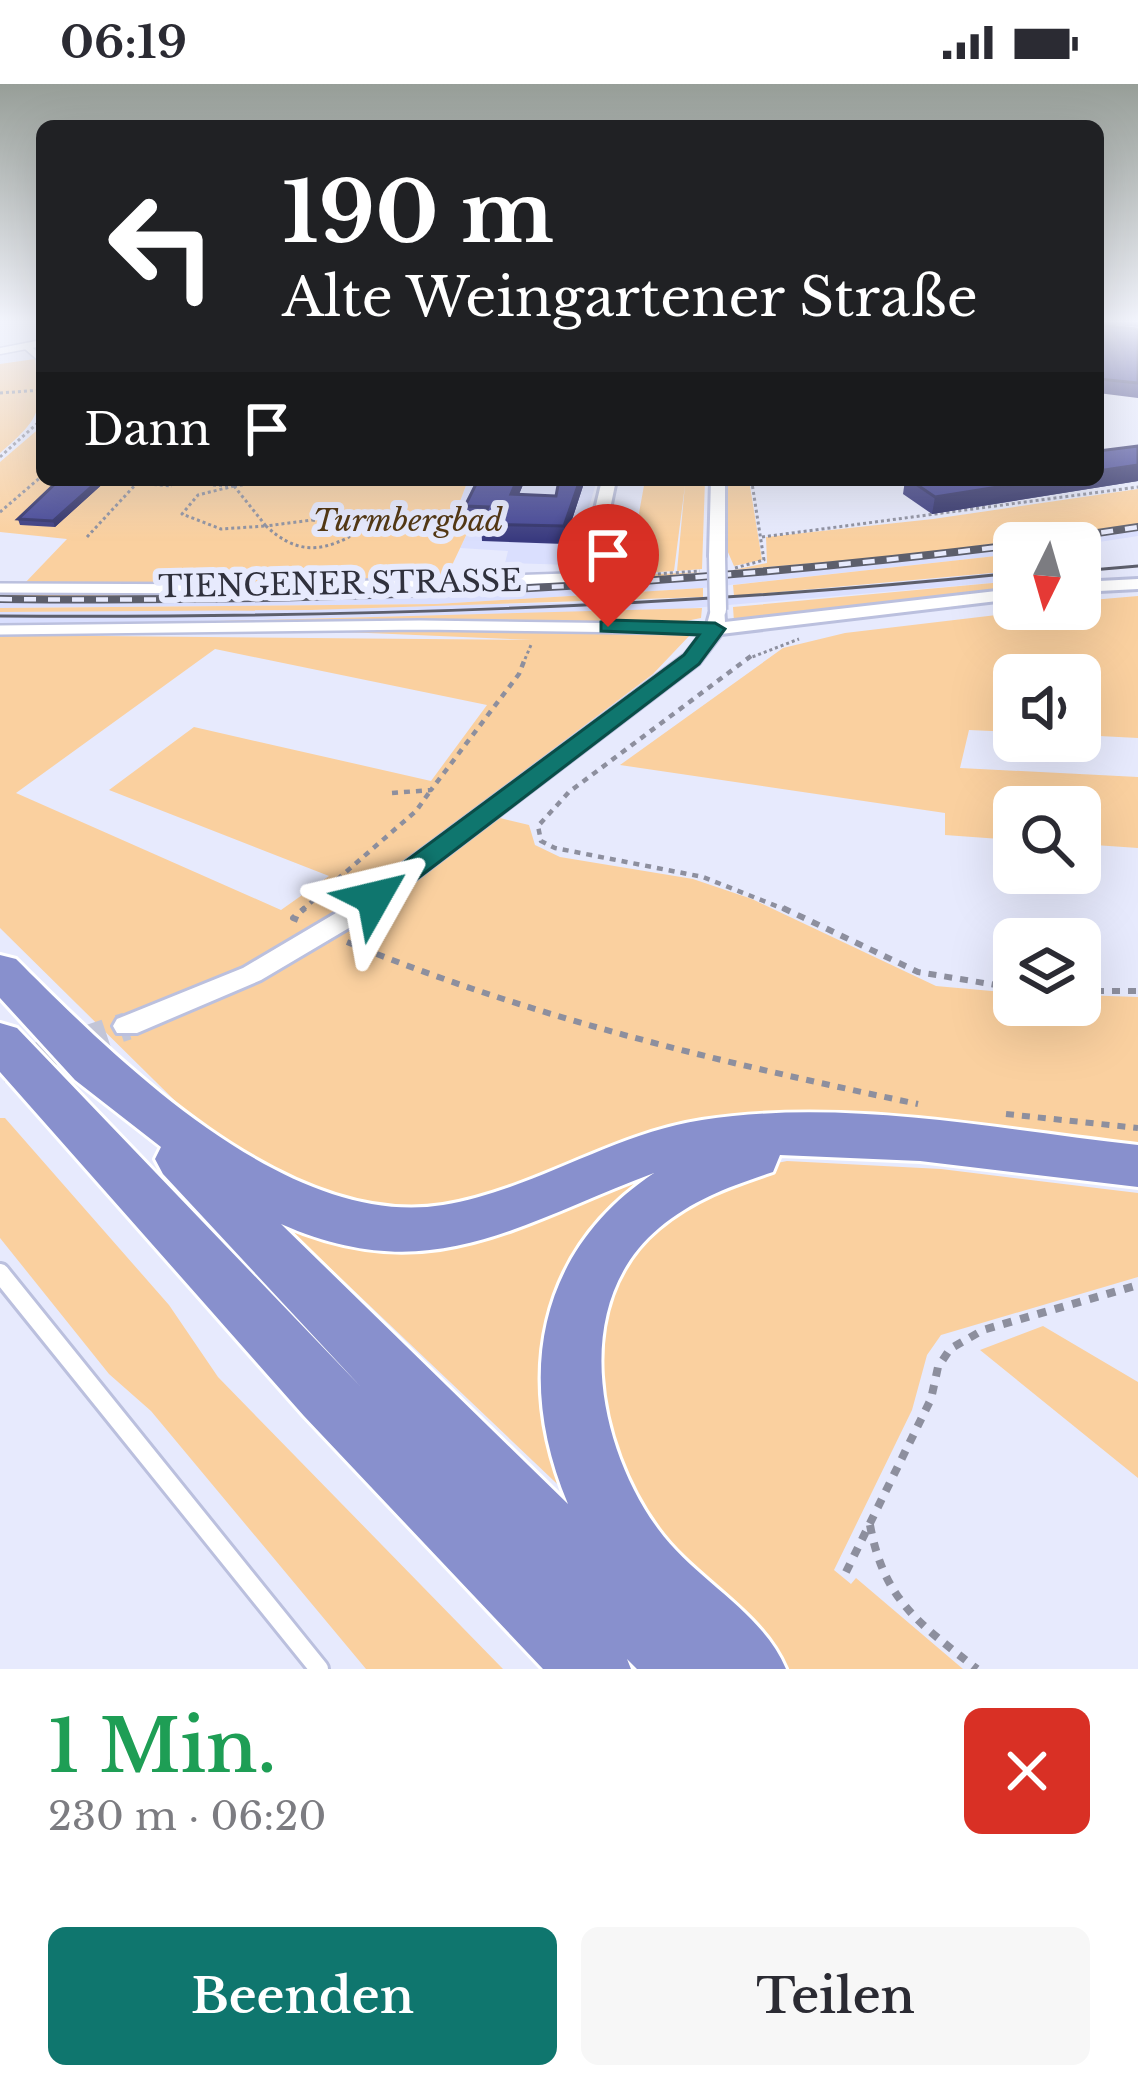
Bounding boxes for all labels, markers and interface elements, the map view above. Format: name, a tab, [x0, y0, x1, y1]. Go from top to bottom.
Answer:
text: 06:19	[60, 14, 187, 70]
text: 190 m	[282, 161, 554, 265]
icon: left	[84, 168, 240, 324]
text: Alte Weingartener Straße	[282, 264, 978, 331]
icon: arrive	[234, 396, 300, 462]
text: Dann	[84, 401, 210, 457]
park label: Turmbergbad	[313, 502, 503, 539]
pin	[557, 504, 659, 627]
icon: arrive	[575, 522, 641, 588]
north arrow	[993, 522, 1101, 630]
map controls	[993, 522, 1101, 1026]
street label: TIENGENER STRASSE	[158, 562, 522, 605]
button: sound	[993, 654, 1101, 762]
button: search	[993, 786, 1101, 894]
position arrow	[311, 835, 437, 961]
button: layers	[993, 918, 1101, 1026]
text: 1 Min.	[48, 1702, 276, 1791]
button: close	[964, 1708, 1090, 1834]
text: 230 m · 06:20	[48, 1792, 326, 1841]
button: Beenden	[48, 1927, 557, 2065]
button: Teilen	[581, 1927, 1090, 2065]

